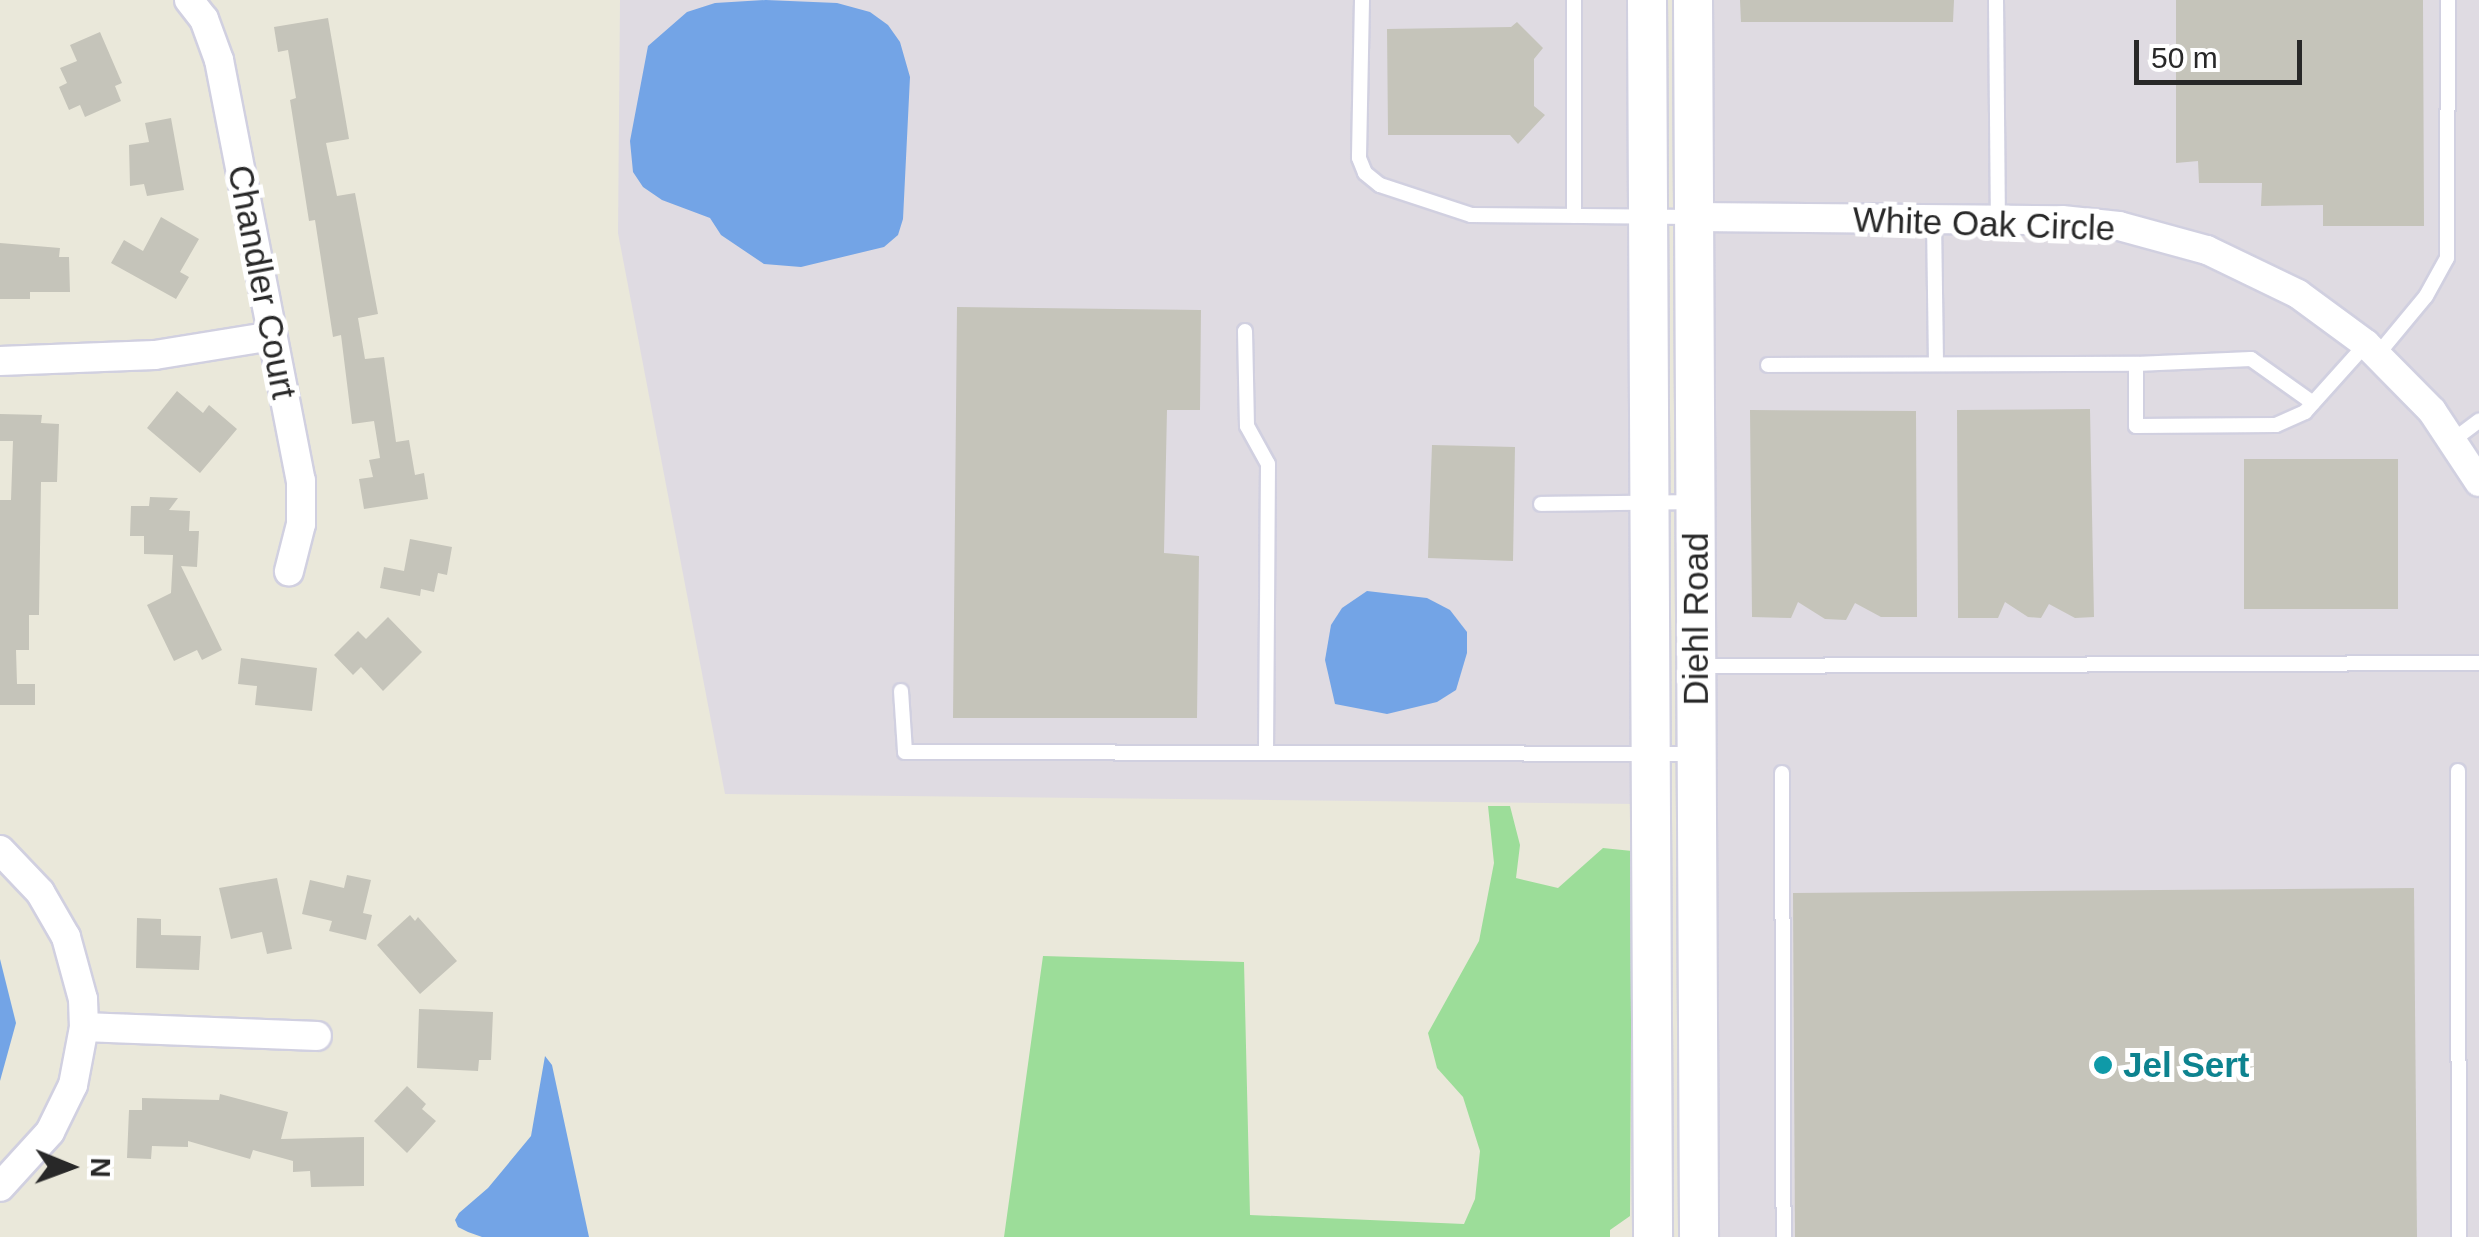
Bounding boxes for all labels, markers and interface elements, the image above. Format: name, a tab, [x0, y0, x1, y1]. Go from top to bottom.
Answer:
scale bar	[2139, 20, 2306, 82]
text: 50 m	[2151, 41, 2218, 74]
street label: Chandler Court	[219, 162, 305, 402]
street label: White Oak Circle	[1852, 198, 2116, 250]
street label: Diehl Road	[1675, 532, 1717, 706]
place label: Jel Sert	[2123, 1044, 2249, 1086]
marker: Jel Sert	[2092, 1054, 2114, 1076]
north arrow	[20, 1117, 120, 1217]
text: N	[85, 1157, 116, 1178]

